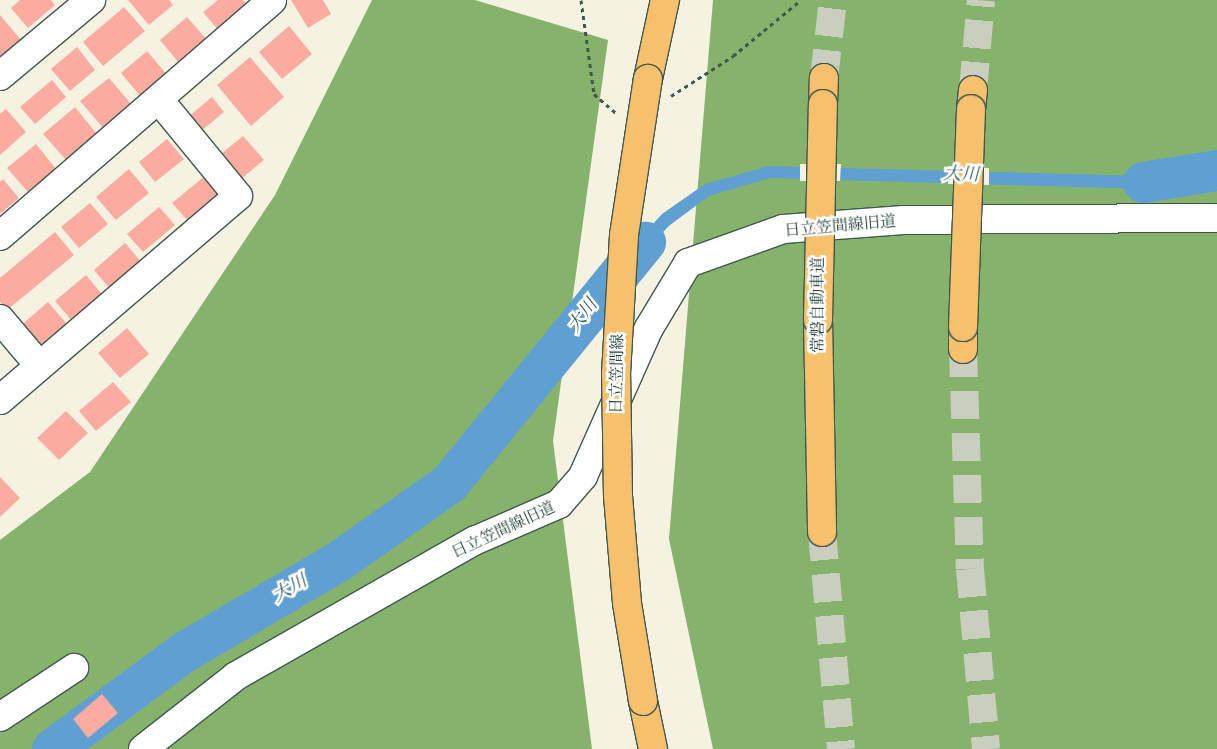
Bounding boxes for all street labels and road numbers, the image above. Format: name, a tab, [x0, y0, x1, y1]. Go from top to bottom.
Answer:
street label: 日立笠間線旧道	[783, 212, 897, 240]
street label: 常磐自動車道	[808, 257, 828, 353]
street label: 日立笠間線	[607, 334, 627, 414]
street label: 日立笠間線旧道	[448, 498, 558, 562]

